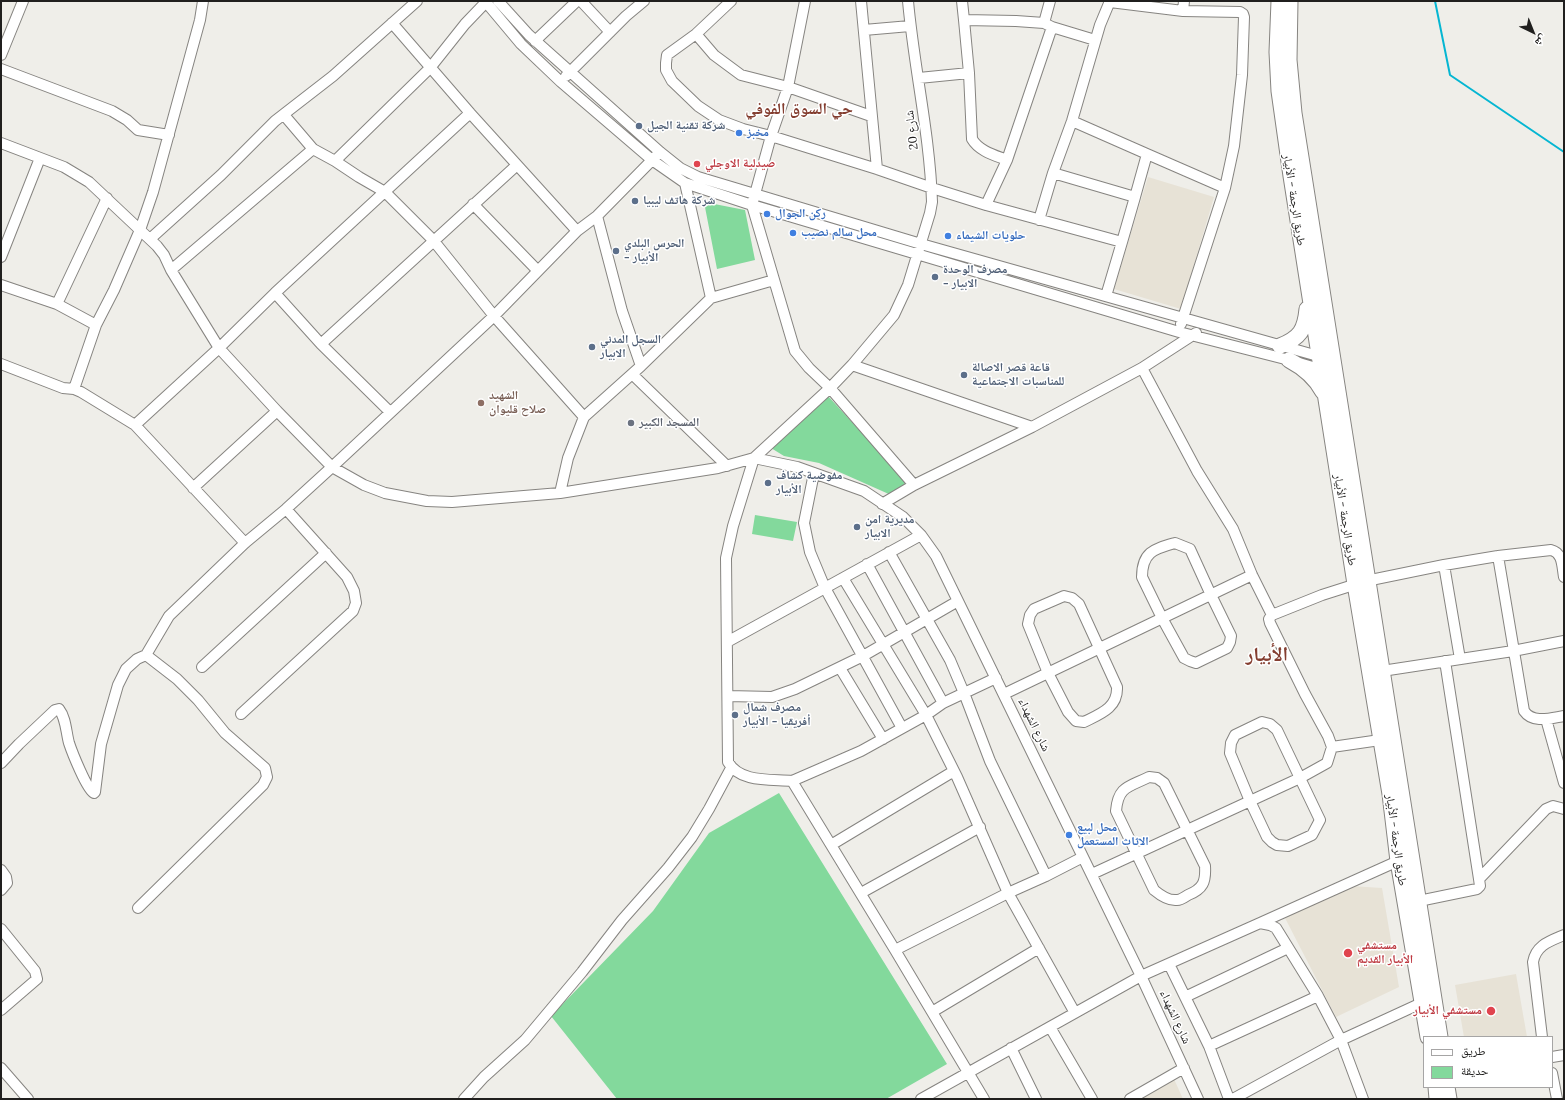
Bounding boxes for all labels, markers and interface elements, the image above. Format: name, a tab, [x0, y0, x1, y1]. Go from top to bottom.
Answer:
north arrow	[1513, 12, 1553, 52]
text: ش	[1532, 32, 1550, 50]
district label: حي السوق الفوفي	[745, 99, 853, 119]
street label: شارع 20	[902, 109, 922, 151]
place label: شركة تقنية الجيل	[647, 119, 725, 133]
marker: شركة تقنية الجيل	[634, 121, 644, 131]
place label: مخبز	[747, 126, 769, 140]
marker: مخبز	[734, 128, 744, 138]
street label: طريق الرجمة - الأبيار	[1280, 153, 1308, 247]
place label: صيدلية الاوجلي	[705, 157, 775, 171]
marker: صيدلية الاوجلي	[692, 159, 702, 169]
place label: شركة هاتف ليبيا	[643, 194, 715, 208]
marker: شركة هاتف ليبيا	[630, 196, 640, 206]
place label: ركن الجوال	[775, 207, 826, 221]
marker: ركن الجوال	[762, 209, 772, 219]
place label: محل سالم نصيب	[801, 226, 877, 240]
marker: محل سالم نصيب	[788, 228, 798, 238]
place label: حلويات الشيماء	[956, 229, 1026, 243]
marker: حلويات الشيماء	[943, 231, 953, 241]
place label: الحرس البلدي - الأبيار	[624, 237, 684, 265]
marker: الحرس البلدي - الأبيار	[611, 246, 621, 256]
place label: مصرف الوحدة - الابيار	[943, 263, 1007, 291]
marker: مصرف الوحدة - الابيار	[930, 272, 940, 282]
place label: السجل المدني الابيار	[600, 333, 661, 361]
marker: السجل المدني الابيار	[587, 342, 597, 352]
place label: قاعة قصر الاصالة للمناسبات الاجتماعية	[972, 361, 1064, 389]
marker: قاعة قصر الاصالة للمناسبات الاجتماعية	[959, 370, 969, 380]
place label: الشهيد صلاح قليوان	[489, 389, 546, 417]
marker: الشهيد صلاح قليوان	[476, 398, 486, 408]
place label: المسجد الكبير	[639, 416, 699, 430]
marker: المسجد الكبير	[626, 418, 636, 428]
place label: مفوضية كشاف الأبيار	[776, 469, 842, 497]
street label: طريق الرجمة - الأبيار	[1331, 473, 1359, 567]
marker: مفوضية كشاف الأبيار	[763, 478, 773, 488]
place label: مديرية امن الابيار	[865, 513, 914, 541]
marker: مديرية امن الابيار	[852, 522, 862, 532]
district label: الأبيار	[1246, 643, 1288, 667]
street label: شارع الشهداء	[1015, 696, 1053, 754]
place label: مصرف شمال أفريقيا - الأبيار	[743, 701, 811, 729]
marker: مصرف شمال أفريقيا - الأبيار	[730, 710, 740, 720]
street label: طريق الرجمة - الأبيار	[1382, 793, 1410, 887]
place label: محل لبيع الاثاث المستعمل	[1077, 821, 1149, 849]
marker: محل لبيع الاثاث المستعمل	[1064, 830, 1074, 840]
place label: مستشفي الأبيار القديم	[1357, 939, 1413, 967]
marker: مستشفي الأبيار القديم	[1342, 947, 1354, 959]
street label: شارع الشهداء	[1156, 988, 1194, 1046]
place label: مستشفي الأبيار	[1413, 1004, 1482, 1018]
marker: مستشفي الأبيار	[1485, 1005, 1497, 1017]
legend	[1423, 1036, 1553, 1088]
text: طريق	[1461, 1043, 1486, 1058]
text: حديقة	[1461, 1063, 1489, 1078]

